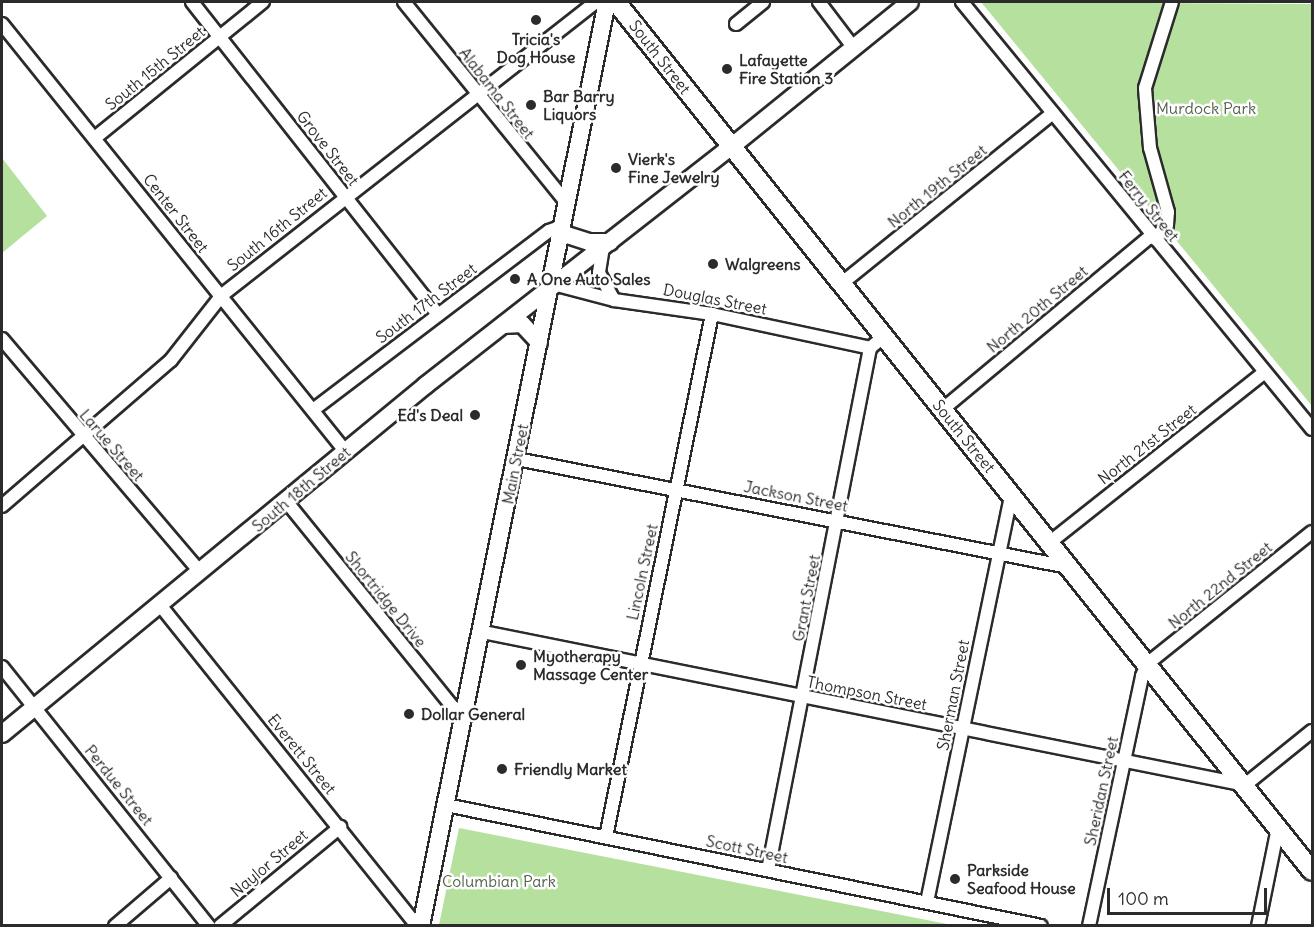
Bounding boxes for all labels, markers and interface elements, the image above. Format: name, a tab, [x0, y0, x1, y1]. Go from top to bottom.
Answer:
marker: Tricia's Dog House	[529, 13, 543, 27]
street label: South Street	[625, 16, 695, 98]
street label: South 15th Street	[101, 22, 209, 114]
place label: Tricia's Dog House	[497, 29, 575, 67]
street label: Alabama Street	[455, 43, 539, 143]
place label: Lafayette Fire Station 3	[739, 50, 833, 88]
marker: Lafayette Fire Station 3	[720, 62, 734, 76]
place label: Bar Barry Liquors	[543, 86, 615, 124]
marker: Bar Barry Liquors	[524, 98, 538, 112]
park label: Murdock Park	[1156, 98, 1256, 118]
street label: Grove Street	[293, 107, 363, 189]
street label: North 19th Street	[884, 140, 990, 232]
place label: Vierk's Fine Jewelry	[628, 149, 719, 187]
marker: Vierk's Fine Jewelry	[609, 161, 623, 175]
street label: Ferry Street	[1115, 167, 1183, 245]
street label: Center Street	[139, 170, 213, 256]
street label: South 16th Street	[223, 183, 331, 275]
place label: Walgreens	[725, 254, 801, 274]
marker: Walgreens	[706, 257, 720, 271]
street label: South 17th Street	[372, 259, 480, 347]
street label: North 20th Street	[983, 261, 1091, 357]
place label: A One Auto Sales	[527, 269, 650, 289]
marker: A One Auto Sales	[508, 272, 522, 286]
street label: Douglas Street	[662, 280, 768, 318]
street label: South Street	[929, 396, 999, 476]
street label: North 21st Street	[1094, 400, 1200, 488]
street label: Larue Street	[76, 405, 148, 485]
place label: Ed's Deal	[398, 405, 463, 425]
marker: Ed's Deal	[468, 408, 482, 422]
street label: Main Street	[498, 422, 532, 506]
street label: South 18th Street	[248, 442, 354, 536]
street label: Jackson Street	[742, 477, 850, 515]
street label: Lincoln Street	[622, 522, 662, 622]
street label: North 22nd Street	[1164, 537, 1276, 633]
street label: Shortridge Drive	[341, 547, 431, 651]
street label: Grant Street	[788, 553, 824, 643]
street label: Sherman Street	[933, 638, 973, 752]
place label: Myotherapy Massage Center	[533, 646, 648, 684]
marker: Myotherapy Massage Center	[514, 658, 528, 672]
street label: Thompson Street	[805, 672, 929, 714]
place label: Dollar General	[421, 704, 525, 724]
marker: Dollar General	[402, 707, 416, 721]
street label: Everett Street	[264, 710, 340, 798]
street label: Sheridan Street	[1080, 735, 1122, 847]
street label: Perdue Street	[81, 741, 157, 829]
place label: Friendly Market	[514, 759, 627, 779]
marker: Friendly Market	[495, 762, 509, 776]
street label: Naylor Street	[227, 825, 311, 901]
street label: Scott Street	[704, 831, 790, 867]
place label: Parkside Seafood House	[967, 860, 1076, 898]
park label: Columbian Park	[442, 871, 556, 891]
marker: Parkside Seafood House	[948, 872, 962, 886]
scale bar	[1110, 876, 1270, 914]
text: 100 m	[1118, 887, 1169, 910]

